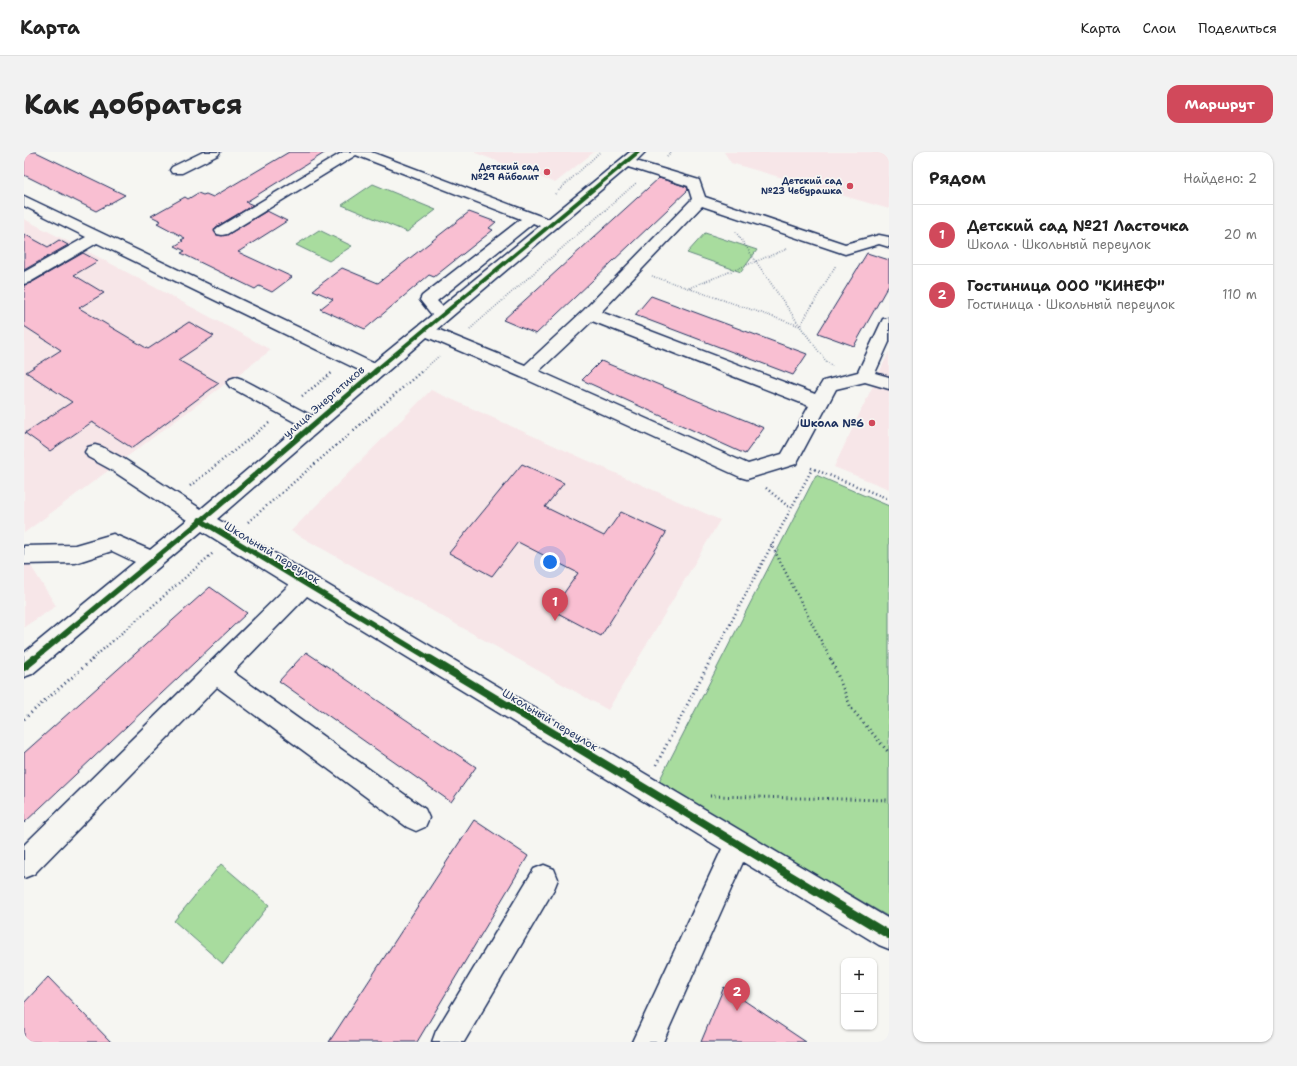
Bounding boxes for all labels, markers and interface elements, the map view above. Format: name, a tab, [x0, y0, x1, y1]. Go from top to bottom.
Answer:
text: Карта	[20, 15, 80, 40]
text: Карта	[1080, 19, 1121, 37]
text: Слои	[1143, 19, 1176, 37]
text: Поделиться	[1198, 19, 1277, 37]
text: Как добраться	[24, 85, 243, 123]
button: Маршрут	[1167, 85, 1273, 123]
place label: Детский сад №29 Айболит	[471, 161, 540, 183]
marker: Детский сад №29 Айболит	[542, 167, 552, 177]
text: Рядом	[929, 167, 986, 189]
text: Найдено: 2	[1183, 170, 1257, 187]
place label: Детский сад №23 Чебурашка	[761, 175, 843, 197]
marker: Детский сад №23 Чебурашка	[845, 181, 855, 191]
text: Детский сад №21 Ласточка	[967, 216, 1189, 236]
text: 1	[939, 226, 945, 243]
text: 20 m	[1224, 226, 1257, 243]
text: Школа · Школьный переулок	[967, 236, 1151, 253]
text: Гостиница ООО "КИНЕФ"	[967, 276, 1165, 296]
text: 2	[937, 286, 947, 303]
text: 110 m	[1222, 286, 1257, 303]
text: Гостиница · Школьный переулок	[967, 296, 1175, 313]
street label: улица Энергетиков	[280, 362, 368, 442]
place label: Школа №6	[800, 416, 864, 431]
marker: Школа №6	[867, 418, 877, 428]
street label: Школьный переулок	[221, 518, 323, 588]
your location	[540, 552, 560, 572]
pin: 1	[542, 588, 568, 621]
street label: Школьный переулок	[499, 685, 601, 755]
map controls	[841, 958, 877, 1030]
button: +	[841, 958, 877, 994]
pin: 2	[724, 978, 750, 1011]
button: −	[841, 994, 877, 1030]

